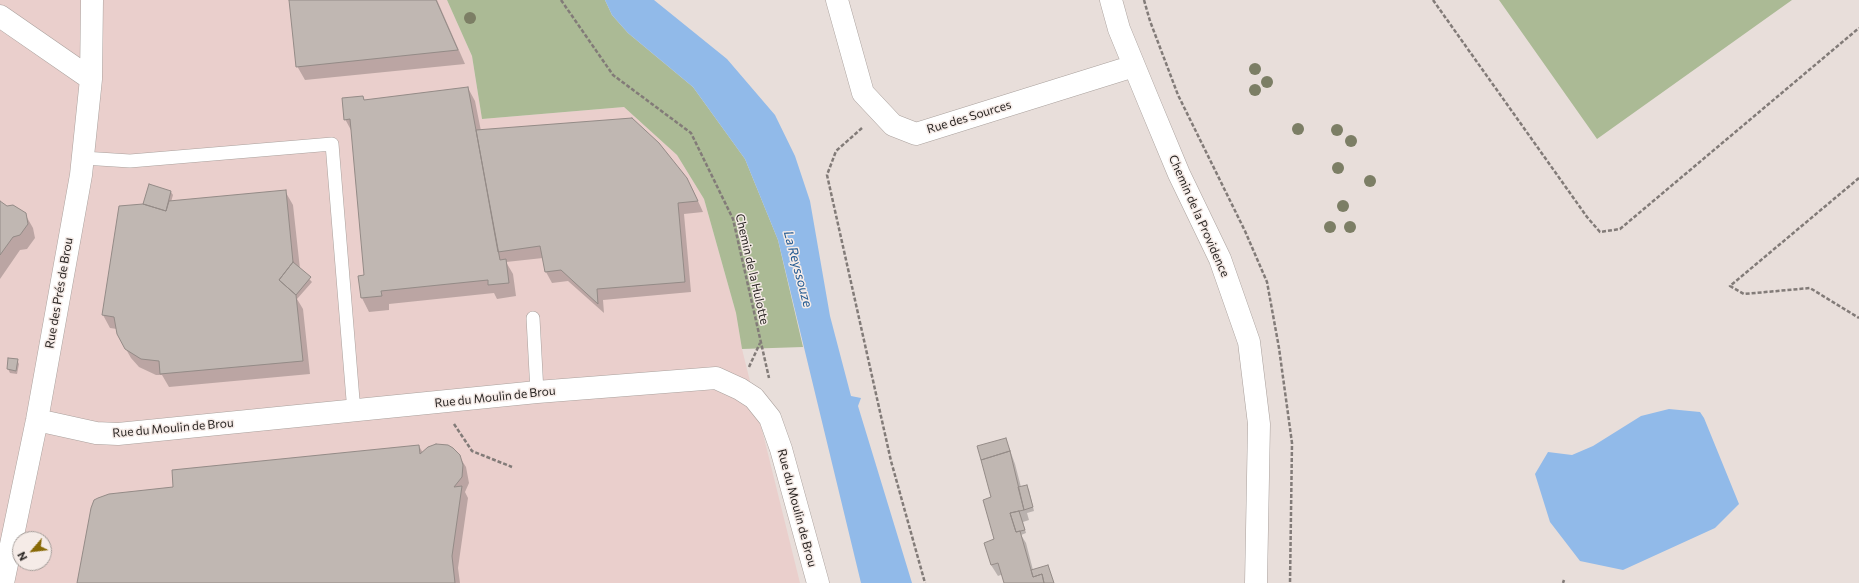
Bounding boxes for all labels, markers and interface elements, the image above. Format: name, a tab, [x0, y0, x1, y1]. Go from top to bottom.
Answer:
street label: Rue des Sources	[925, 97, 1013, 137]
street label: Chemin de la Providence	[1166, 153, 1232, 279]
street label: Chemin de la Hulotte	[732, 212, 772, 326]
water label: La Reyssouze	[780, 229, 816, 309]
street label: Rue des Prés de Brou	[42, 236, 76, 350]
street label: Rue du Moulin de Brou	[434, 383, 556, 411]
street label: Rue du Moulin de Brou	[112, 416, 234, 440]
street label: Rue du Moulin de Brou	[774, 447, 820, 569]
north arrow	[12, 531, 52, 571]
text: N	[14, 550, 30, 563]

